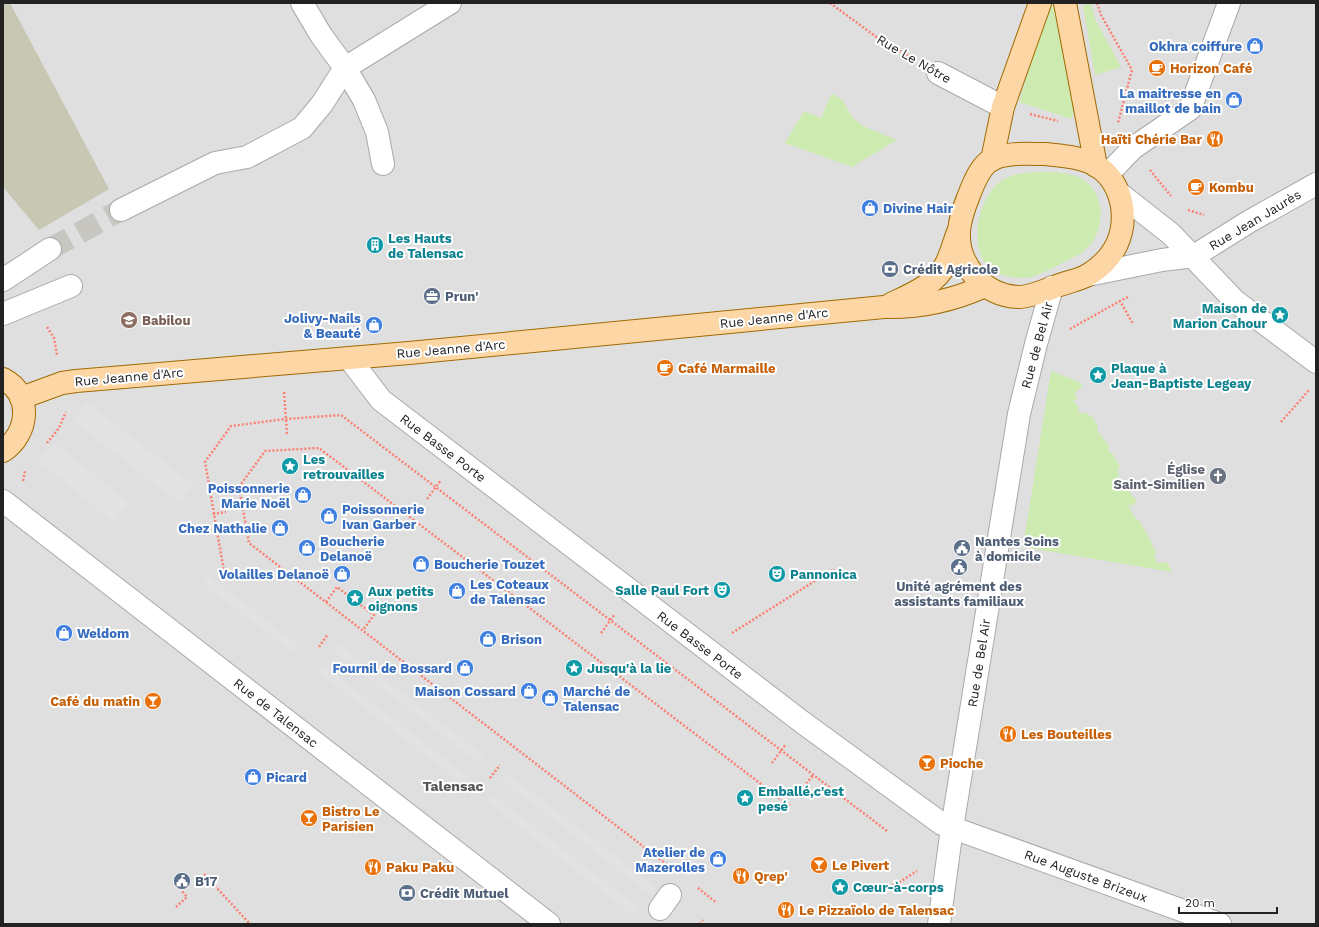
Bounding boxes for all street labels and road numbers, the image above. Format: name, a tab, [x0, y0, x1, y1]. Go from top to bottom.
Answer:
street label: Rue Le Nôtre	[874, 32, 954, 86]
street label: Rue Jean Jaurès	[1206, 187, 1304, 253]
street label: Rue de Bel Air	[1018, 300, 1056, 390]
street label: Rue Jeanne d'Arc	[719, 305, 829, 331]
street label: Rue Jeanne d'Arc	[396, 337, 506, 361]
street label: Rue Jeanne d'Arc	[74, 365, 184, 389]
street label: Rue Basse Porte	[397, 411, 489, 485]
street label: Rue Basse Porte	[654, 608, 746, 682]
street label: Rue de Bel Air	[965, 618, 993, 708]
street label: Rue de Talensac	[231, 675, 321, 751]
street label: Rue Auguste Brizeux	[1022, 847, 1150, 905]

